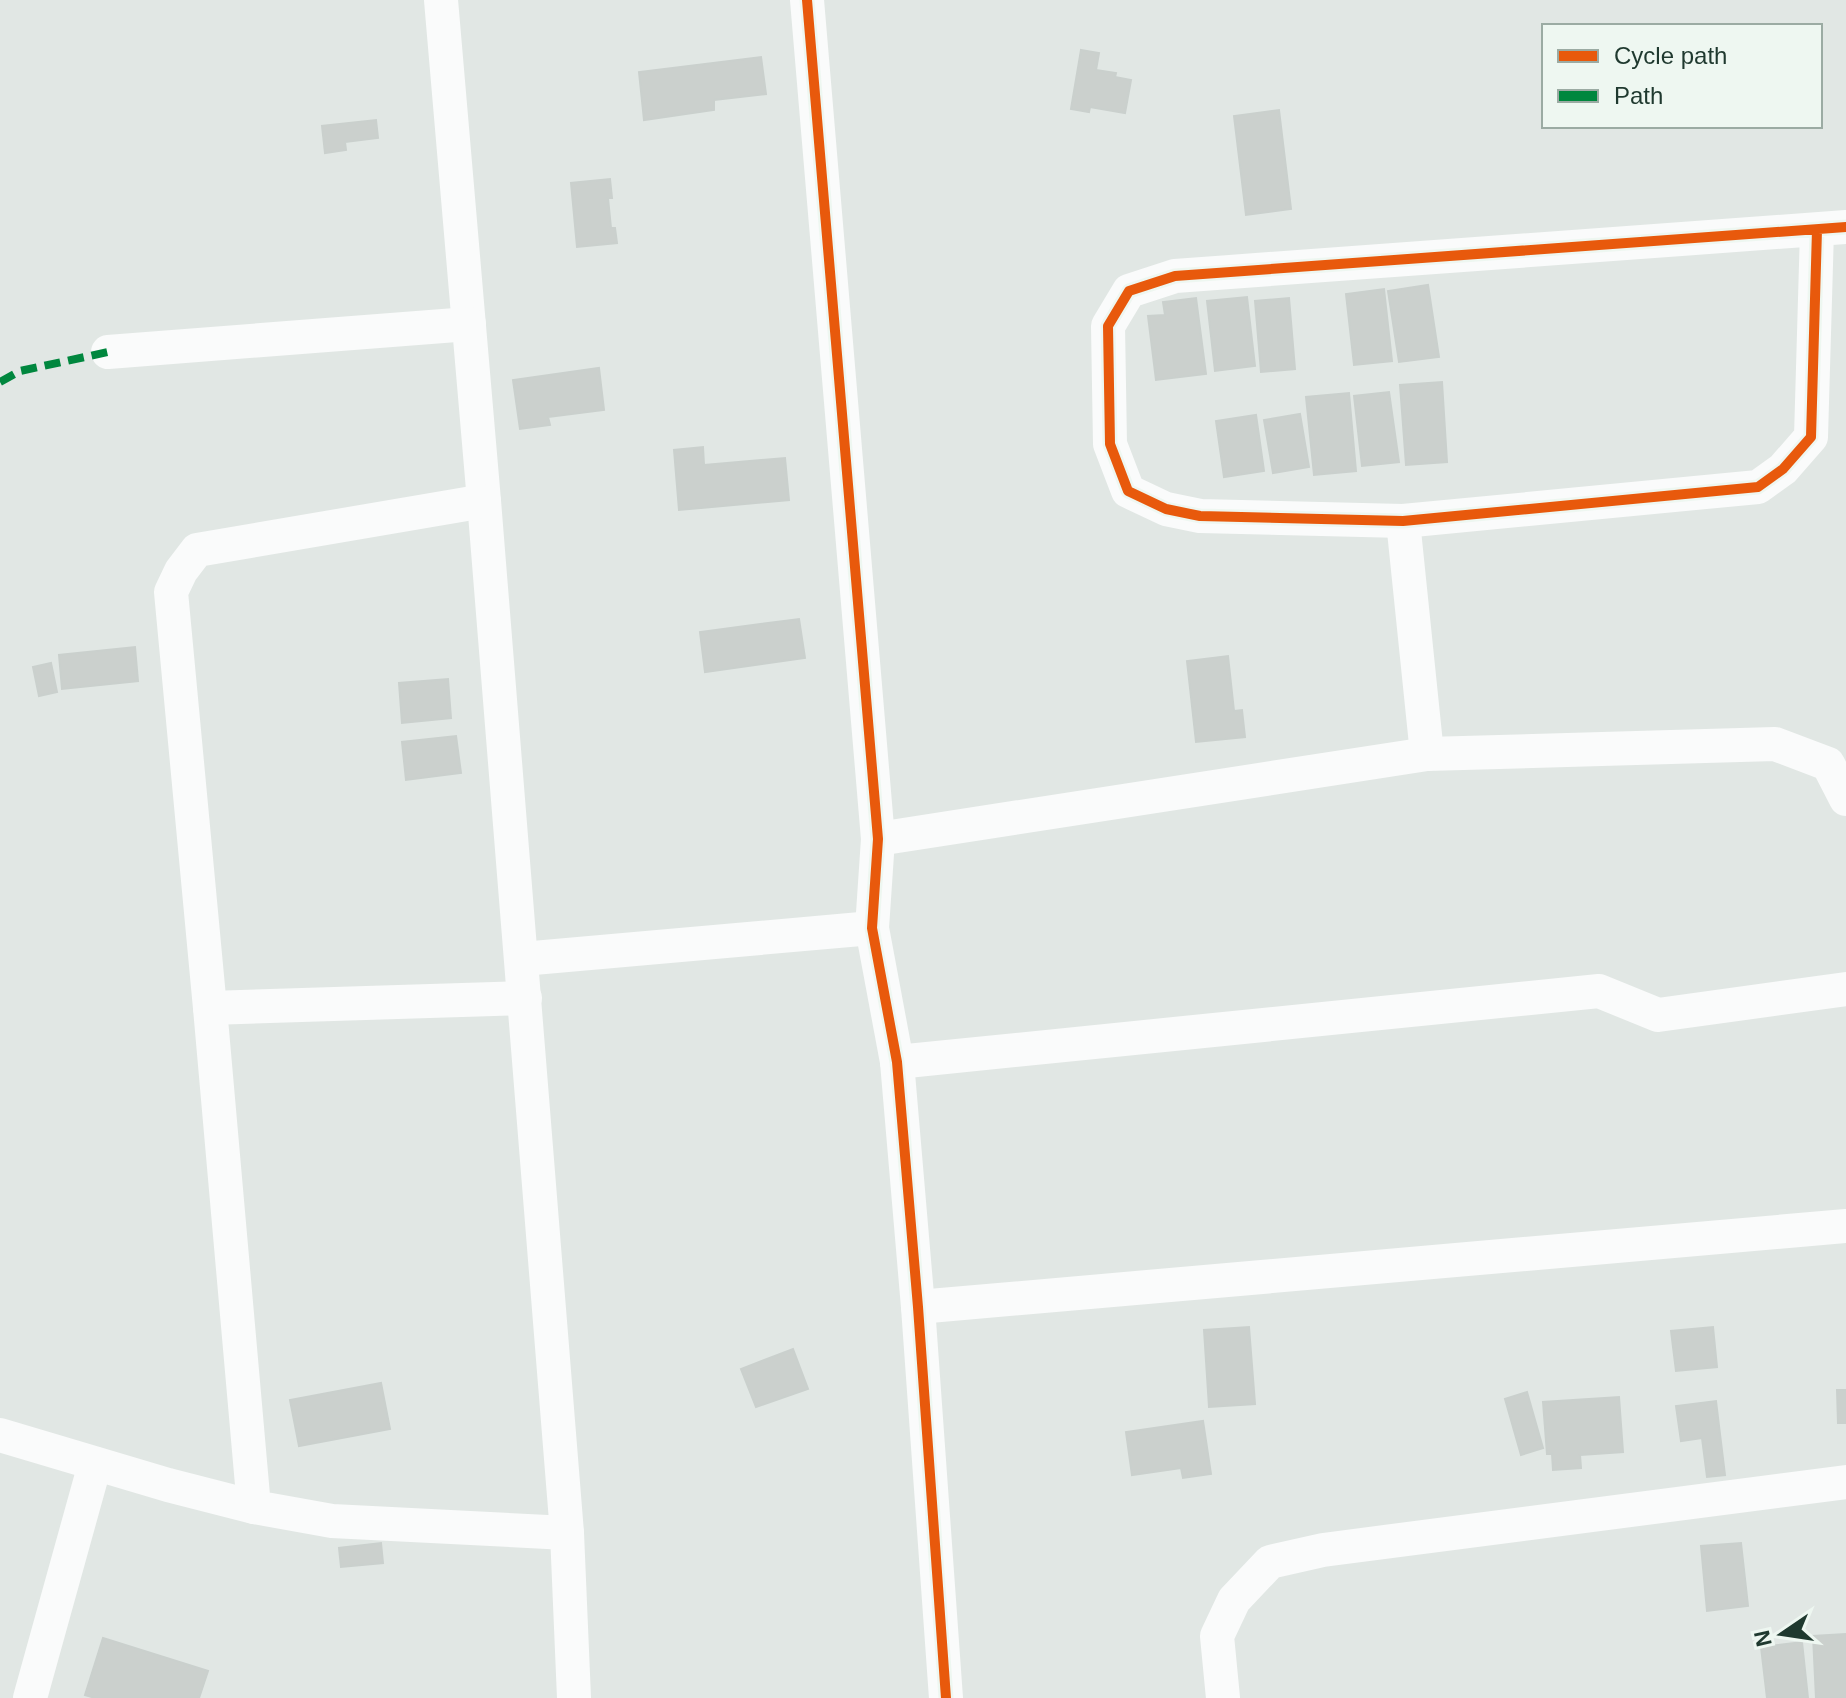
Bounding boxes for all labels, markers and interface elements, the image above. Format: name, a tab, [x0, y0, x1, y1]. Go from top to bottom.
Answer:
legend	[1542, 24, 1822, 128]
text: Cycle path	[1614, 42, 1727, 69]
text: Path	[1614, 82, 1663, 109]
north arrow	[1742, 1594, 1822, 1674]
text: N	[1749, 1628, 1777, 1649]

